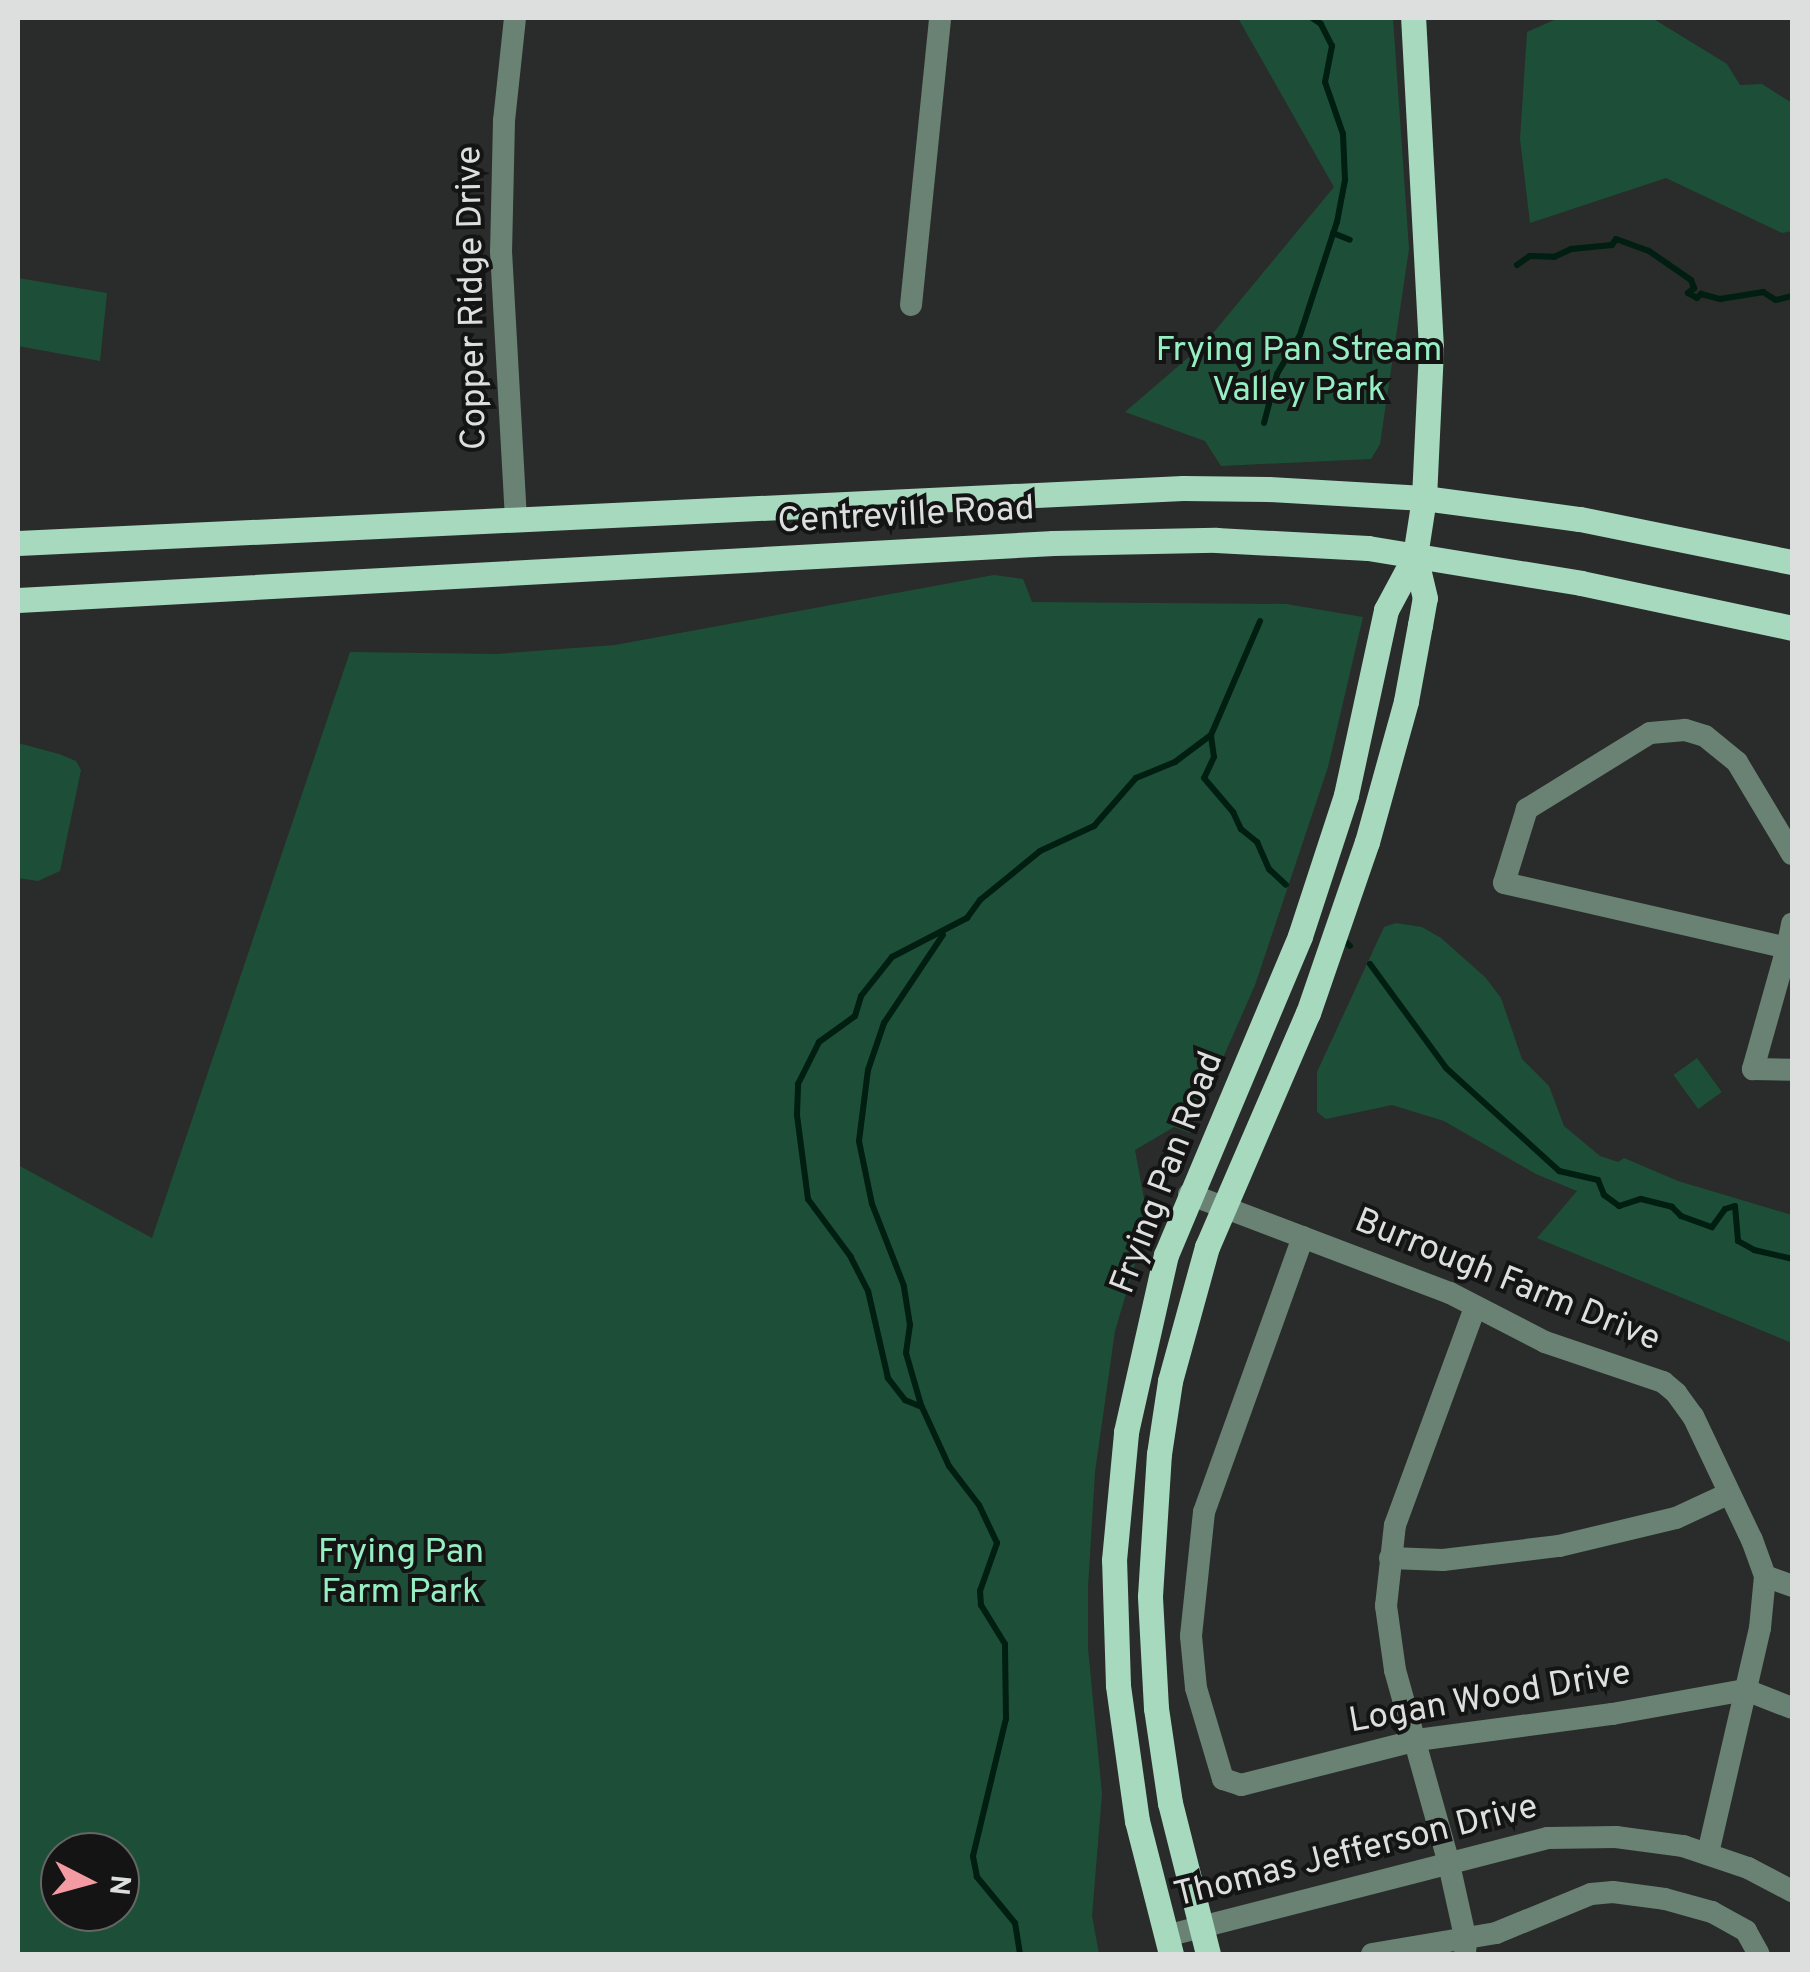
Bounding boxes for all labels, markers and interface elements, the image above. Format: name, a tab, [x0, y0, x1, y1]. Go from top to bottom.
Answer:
street label: Copper Ridge Drive	[449, 145, 497, 451]
park label: Frying Pan Stream Valley Park	[1155, 330, 1443, 412]
street label: Centreville Road	[777, 488, 1035, 544]
street label: Frying Pan Road	[1103, 1046, 1233, 1300]
street label: Burrough Farm Drive	[1348, 1201, 1666, 1361]
park label: Frying Pan Farm Park	[318, 1532, 484, 1614]
street label: Logan Wood Drive	[1345, 1652, 1635, 1744]
street label: Thomas Jefferson Drive	[1170, 1786, 1542, 1918]
north arrow	[40, 1832, 140, 1932]
text: N	[99, 1873, 137, 1897]

